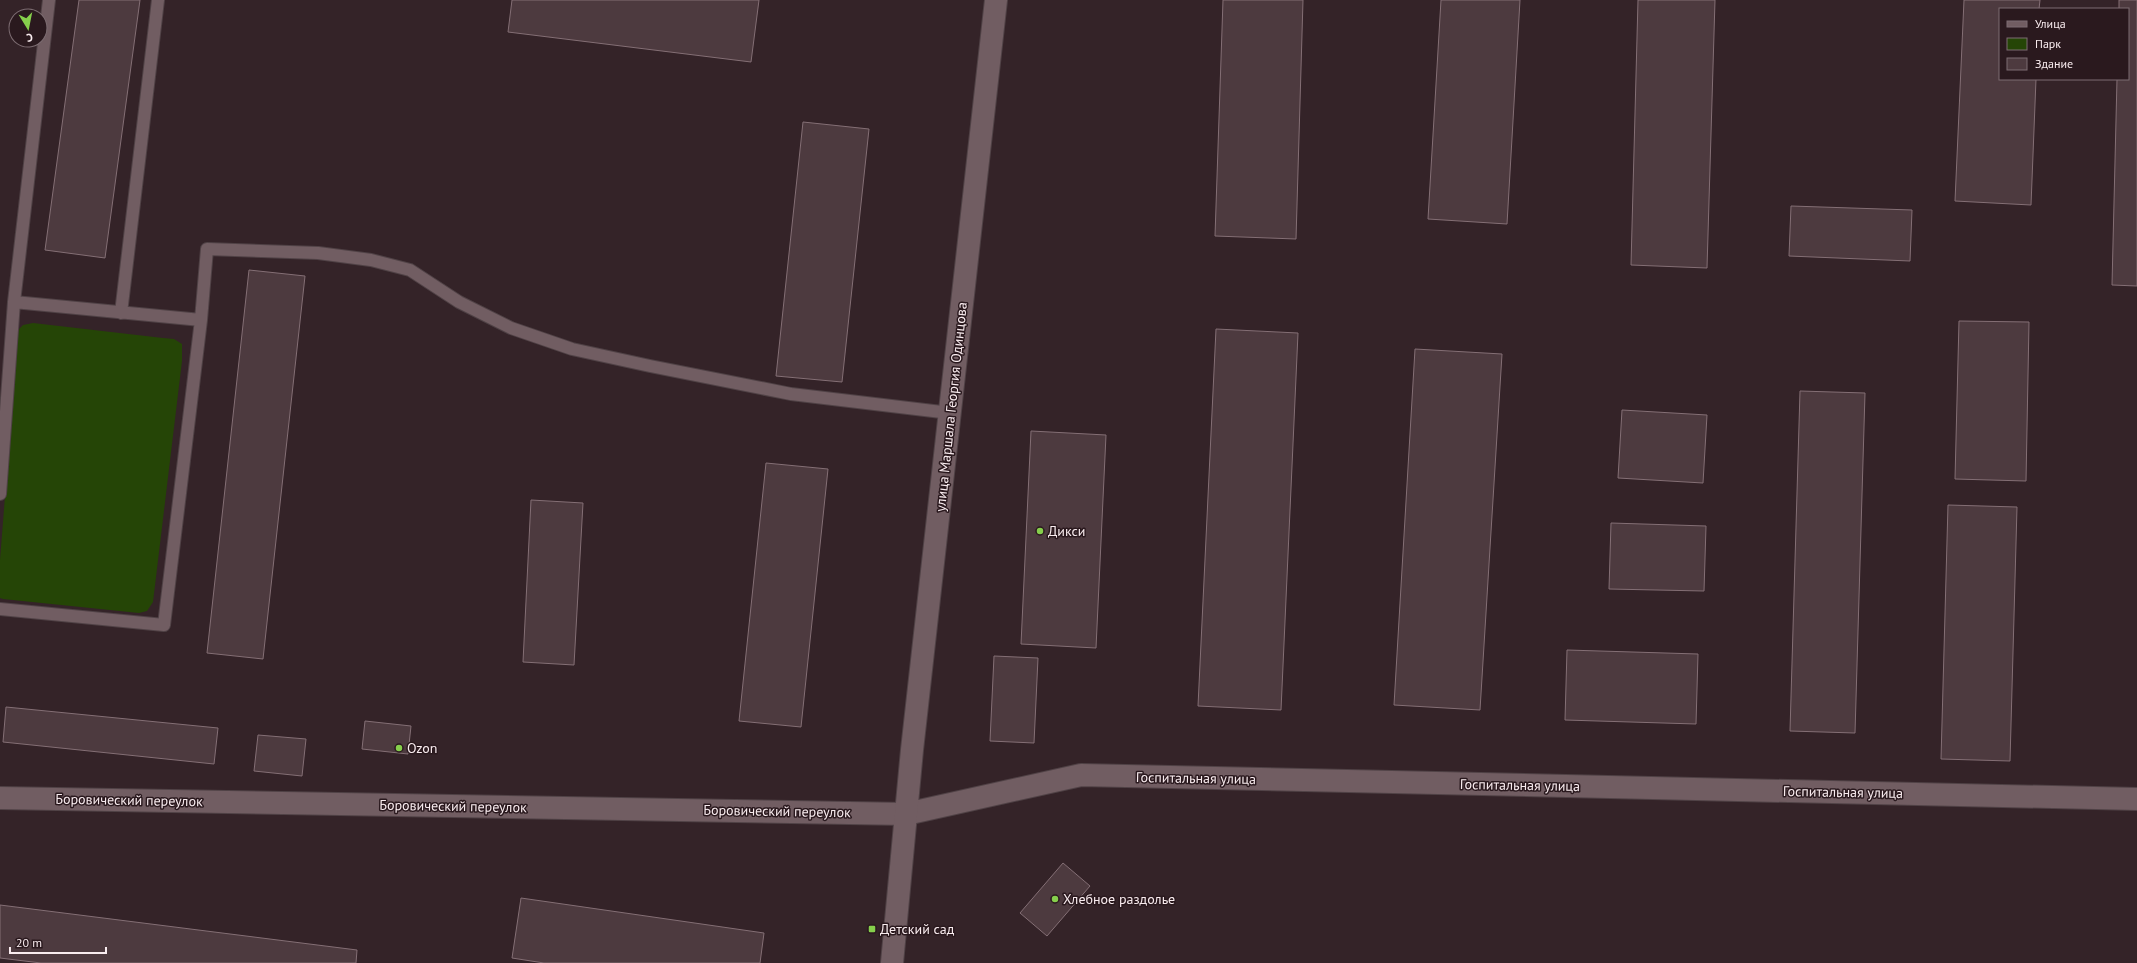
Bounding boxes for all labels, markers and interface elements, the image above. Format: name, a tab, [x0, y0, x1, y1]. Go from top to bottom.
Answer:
north arrow	[8, 8, 48, 48]
legend	[1999, 8, 2129, 80]
text: Улица	[2035, 16, 2066, 31]
text: С	[25, 30, 34, 45]
text: Парк	[2035, 36, 2061, 51]
text: Здание	[2035, 56, 2073, 71]
street label: улица Маршала Георгия Одинцова	[931, 301, 971, 513]
place label: Дикси	[1048, 522, 1086, 540]
marker: Дикси	[1035, 526, 1045, 536]
place label: Ozon	[407, 739, 437, 757]
marker: Ozon	[394, 743, 404, 753]
street label: Госпитальная улица	[1136, 768, 1256, 788]
street label: Госпитальная улица	[1460, 775, 1580, 795]
street label: Госпитальная улица	[1783, 782, 1903, 802]
street label: Боровический переулок	[55, 790, 203, 810]
street label: Боровический переулок	[379, 796, 527, 816]
street label: Боровический переулок	[703, 801, 851, 821]
place label: Хлебное раздолье	[1063, 890, 1175, 908]
marker: Хлебное раздолье	[1050, 894, 1060, 904]
place label: Детский сад	[880, 920, 955, 938]
marker: Детский сад	[867, 924, 877, 934]
scale bar	[10, 929, 106, 955]
text: 20 m	[16, 935, 42, 950]

